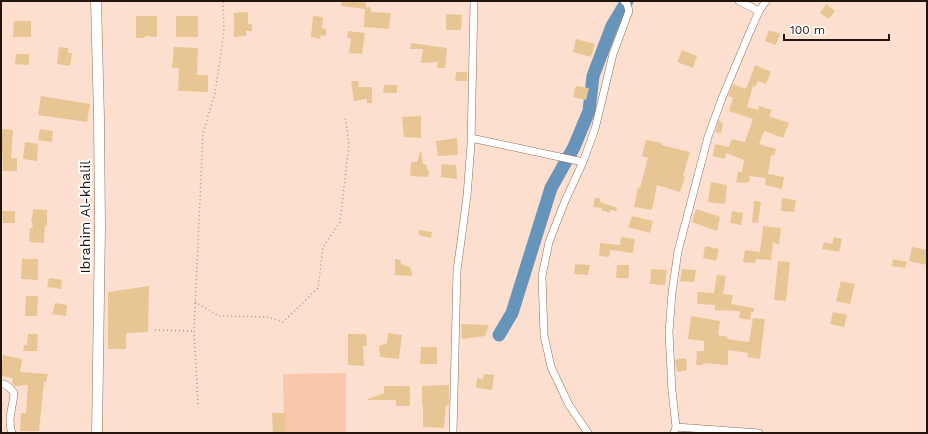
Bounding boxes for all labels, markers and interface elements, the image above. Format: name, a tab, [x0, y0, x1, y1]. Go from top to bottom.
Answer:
scale bar	[784, 16, 889, 42]
text: 100 m	[790, 23, 825, 37]
street label: Ibrahim Al-khalil	[77, 160, 93, 274]

